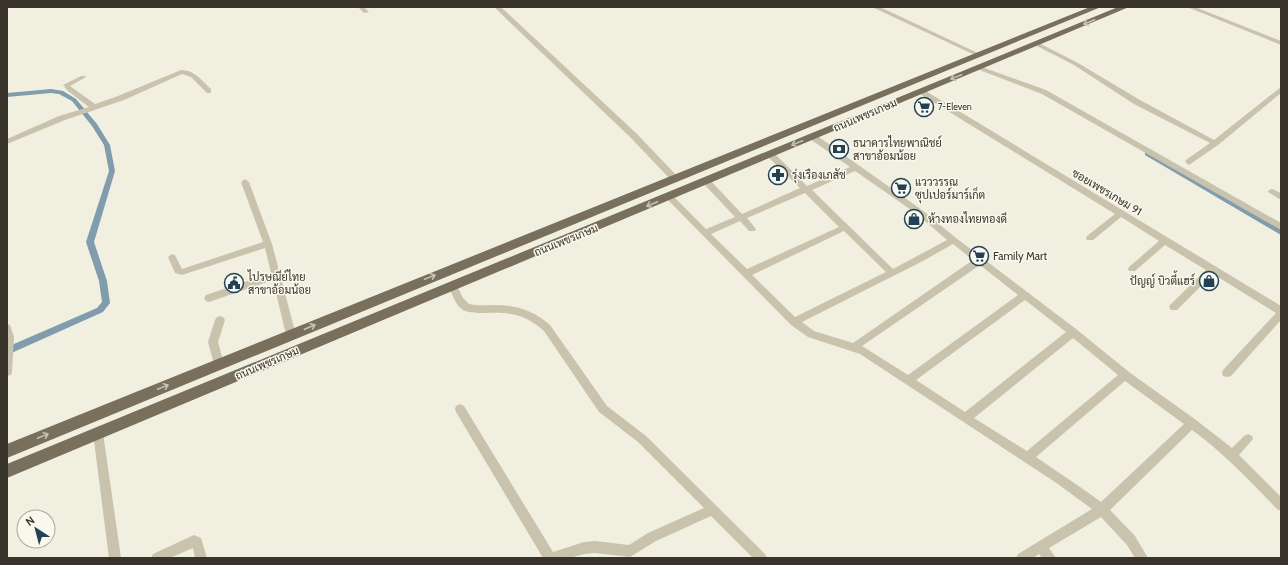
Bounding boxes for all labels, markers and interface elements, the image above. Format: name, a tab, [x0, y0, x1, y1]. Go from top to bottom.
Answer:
one-way arrow	[1083, 19, 1095, 26]
one-way arrow	[951, 74, 963, 82]
street label: ถนนเพชรเกษม	[831, 95, 899, 135]
supermarket icon: 7-Eleven	[913, 96, 935, 118]
place label: 7-Eleven	[938, 101, 972, 112]
place label: ธนาคารไทยพาณิชย์ สาขาอ้อมน้อย	[853, 135, 942, 163]
bank icon: ธนาคารไทยพาณิชย์ สาขาอ้อมน้อย	[828, 138, 850, 160]
one-way arrow	[792, 140, 804, 148]
pharmacy icon: รุ่งเรืองเภสัช	[767, 164, 789, 186]
street label: ซอยเพชรเกษม 91	[1069, 166, 1145, 218]
place label: รุ่งเรืองเภสัช	[792, 168, 846, 184]
place label: แวววรรณ ซุปเปอร์มาร์เก็ต	[915, 175, 985, 204]
supermarket icon: แวววรรณ ซุปเปอร์มาร์เก็ต	[890, 177, 912, 199]
one-way arrow	[646, 201, 658, 209]
shop icon: ห้างทองไทยทองดี	[903, 208, 925, 230]
place label: ห้างทองไทยทองดี	[928, 211, 1007, 226]
street label: ถนนเพชรเกษม	[532, 221, 600, 259]
supermarket icon: Family Mart	[968, 245, 990, 267]
place label: Family Mart	[993, 249, 1048, 263]
place label: ไปรษณีย์ไทย สาขาอ้อมน้อย	[247, 269, 311, 297]
place label: ปัญญ์ บิวตี้แฮร์	[1130, 270, 1195, 288]
shop icon: ปัญญ์ บิวตี้แฮร์	[1198, 270, 1220, 292]
public building icon: ไปรษณีย์ไทย สาขาอ้อมน้อย	[223, 272, 245, 294]
one-way arrow	[423, 273, 435, 281]
one-way arrow	[303, 322, 315, 330]
street label: ถนนเพชรเกษม	[233, 343, 301, 383]
one-way arrow	[157, 382, 169, 390]
one-way arrow	[37, 431, 49, 439]
north arrow	[16, 509, 56, 549]
text: N	[23, 513, 37, 529]

